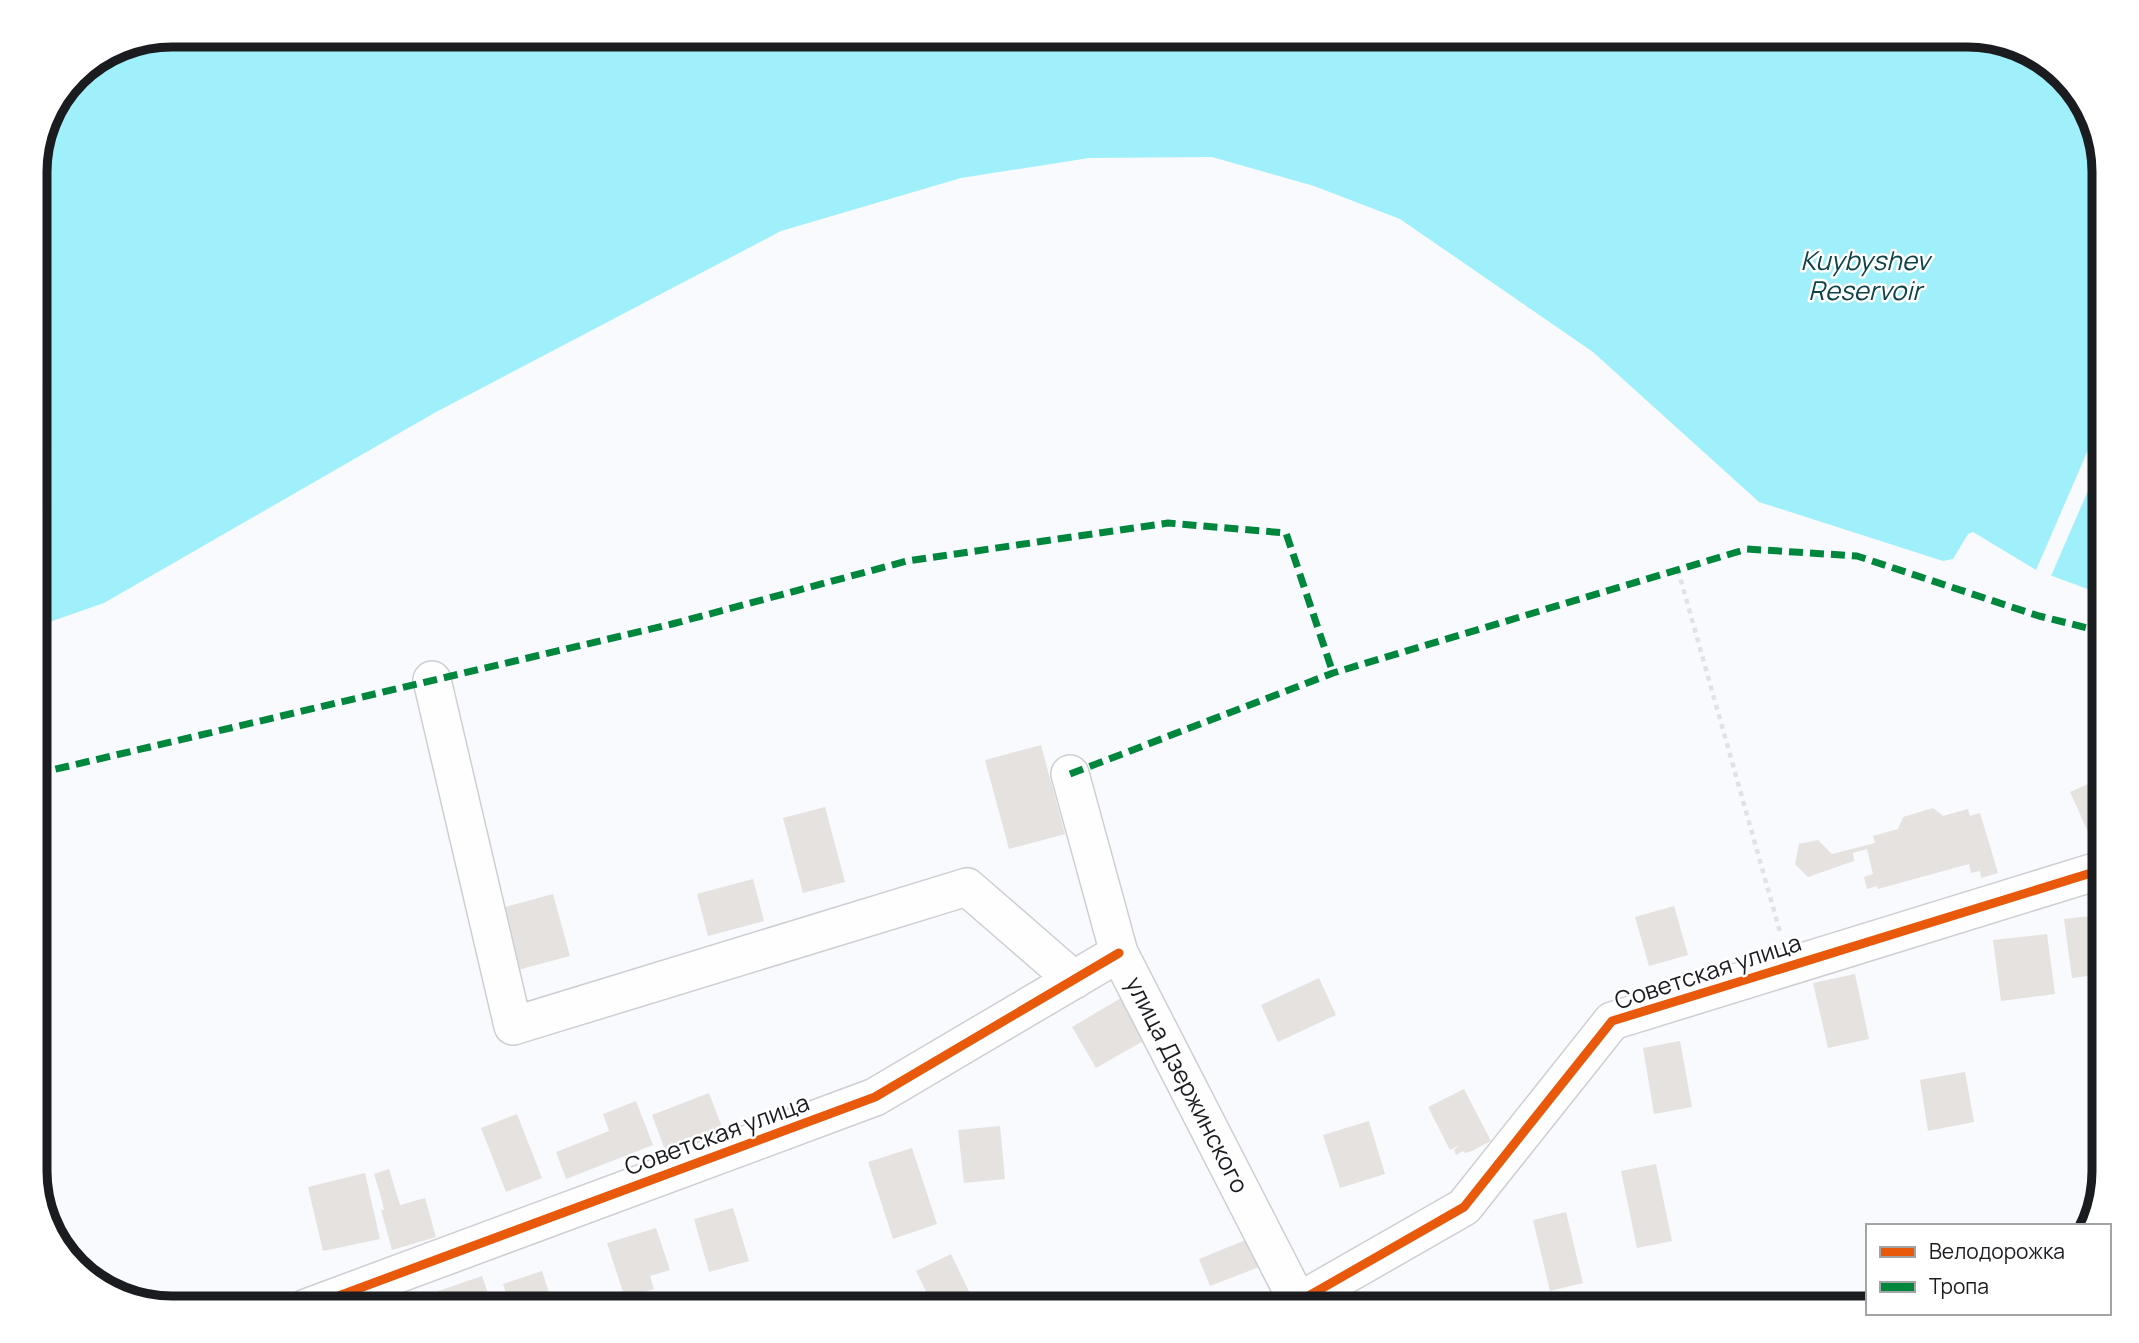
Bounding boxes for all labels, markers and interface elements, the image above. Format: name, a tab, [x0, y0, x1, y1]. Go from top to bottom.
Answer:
water label: Kuybyshev Reservoir	[1800, 242, 1933, 308]
street label: Советская улица	[1610, 925, 1805, 1016]
street label: улица Дзержинского	[1119, 970, 1257, 1198]
street label: Советская улица	[620, 1085, 813, 1182]
legend	[1866, 1224, 2111, 1315]
text: Велодорожка	[1929, 1237, 2065, 1265]
text: Тропа	[1929, 1272, 1989, 1300]

